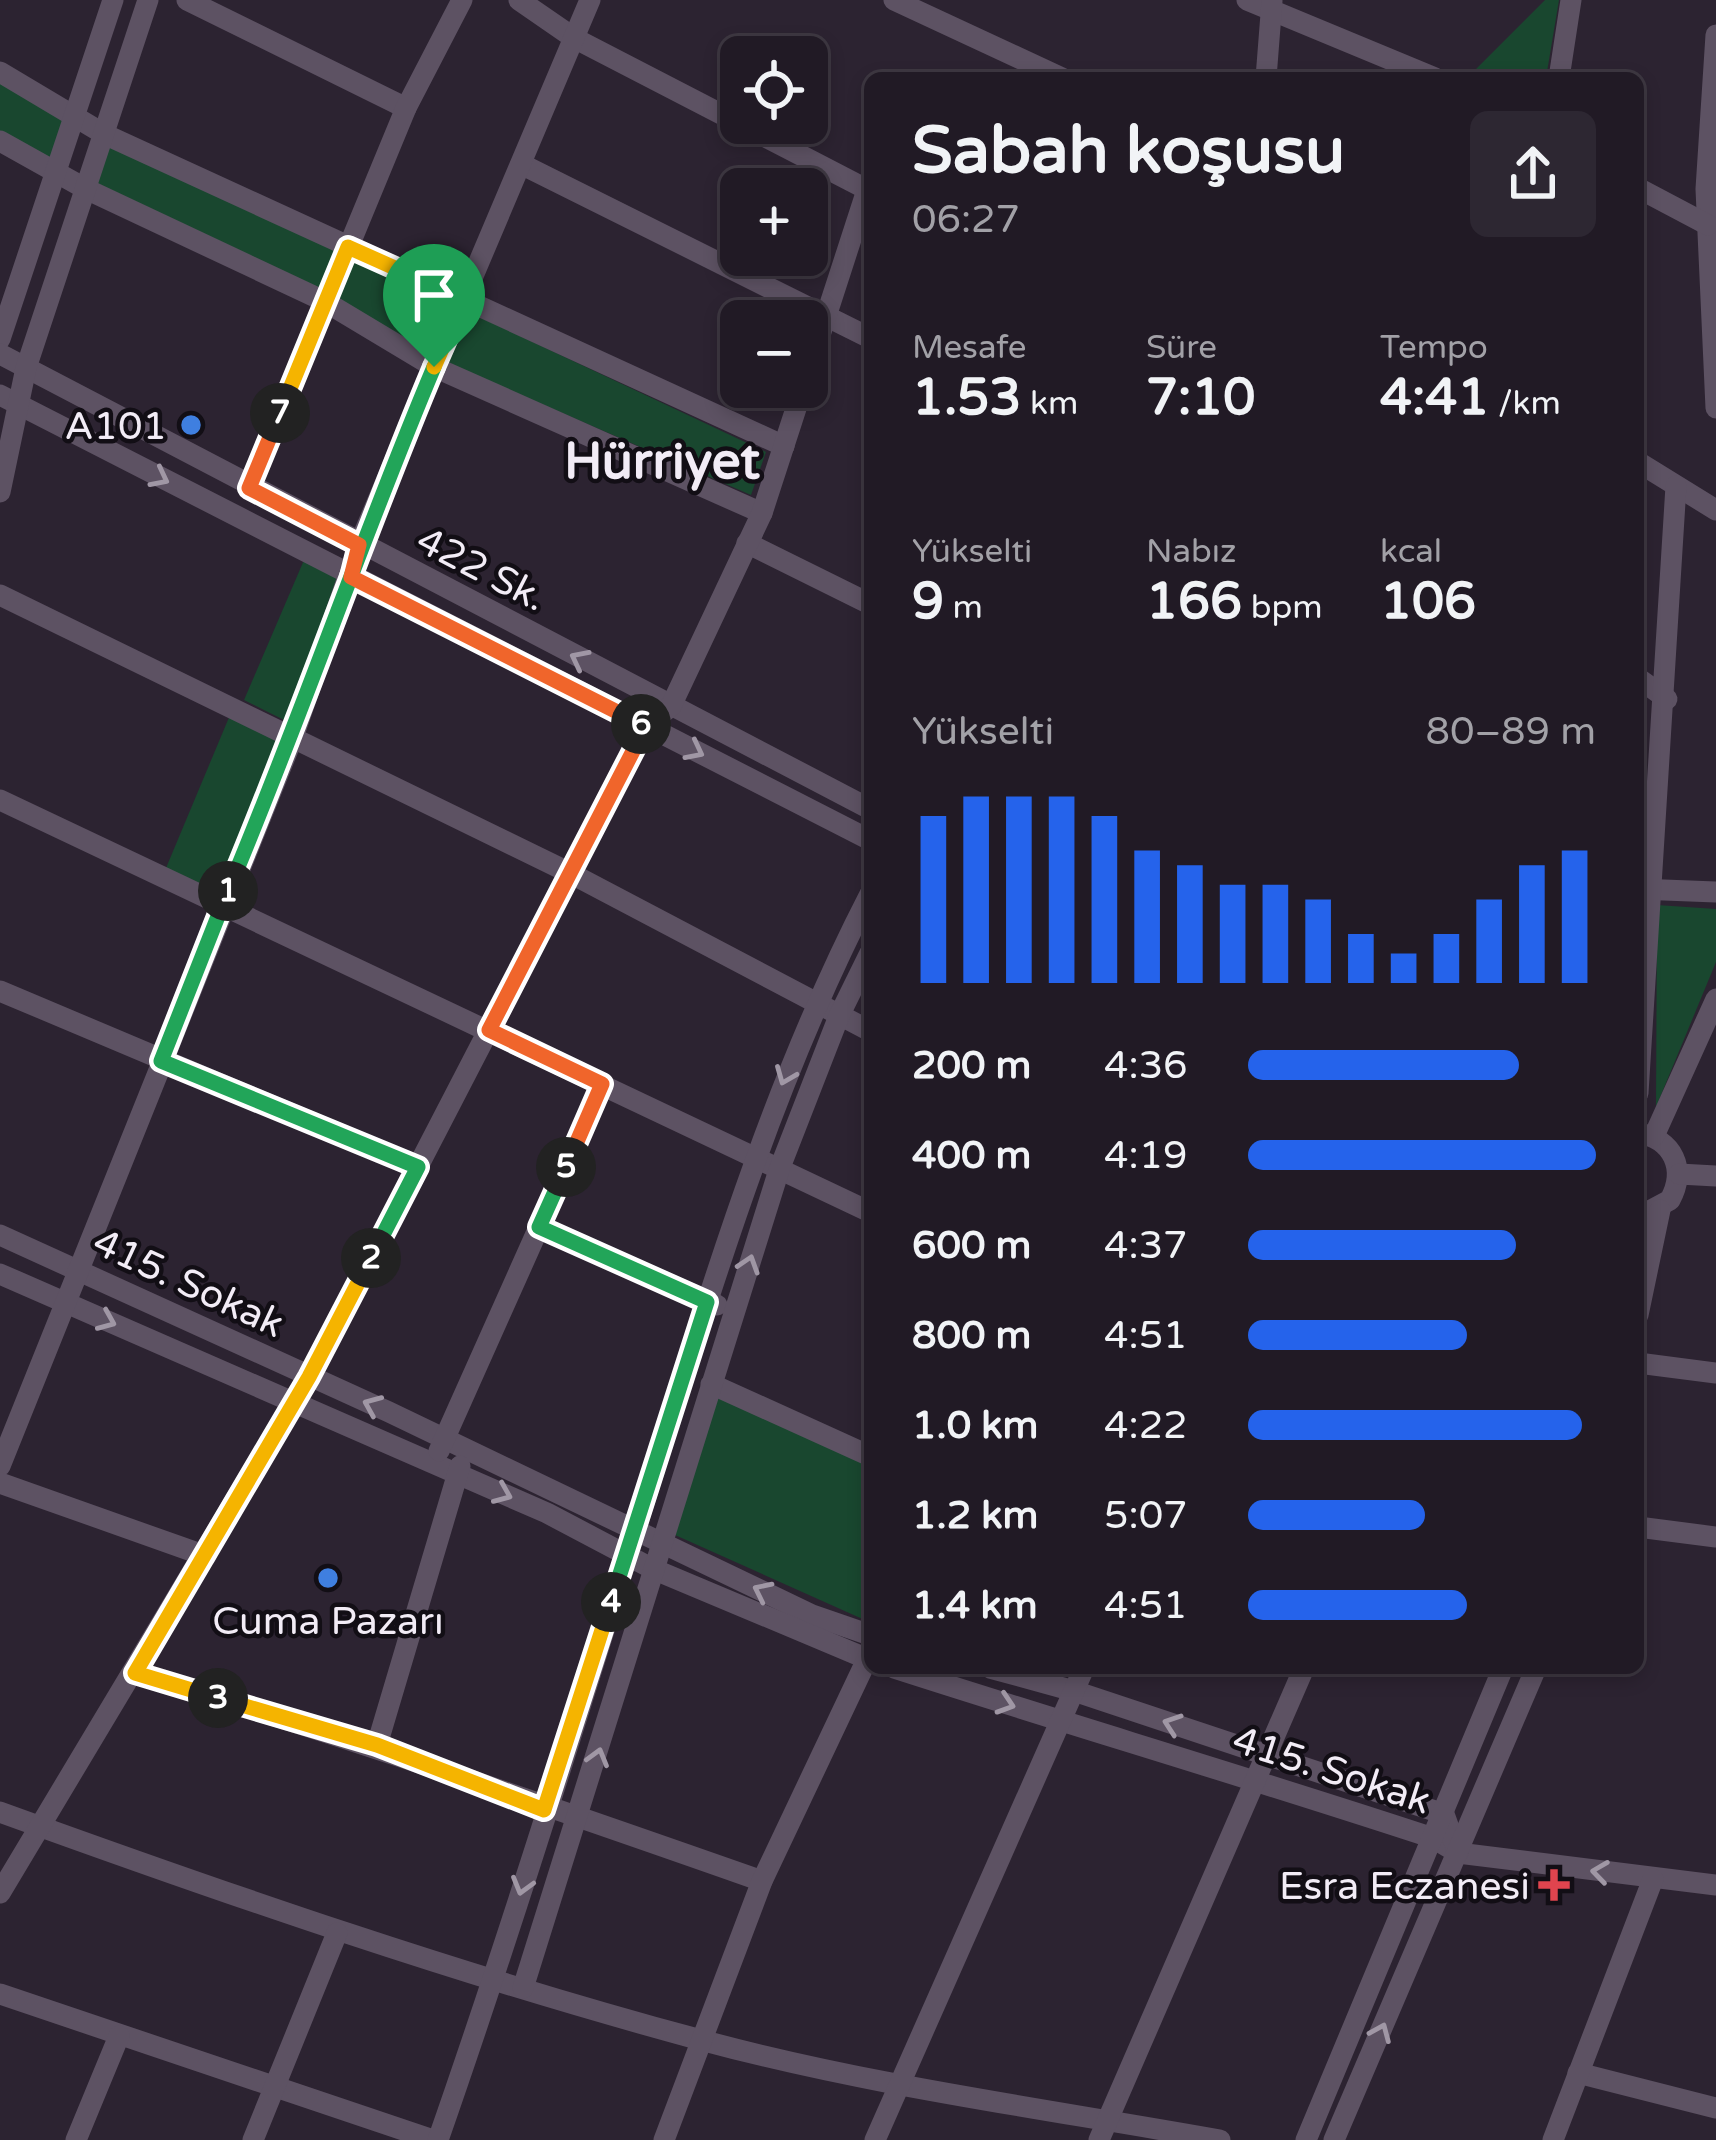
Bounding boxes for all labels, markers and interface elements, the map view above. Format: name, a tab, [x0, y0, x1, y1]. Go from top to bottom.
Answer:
map controls	[720, 36, 828, 408]
button: locate	[720, 36, 828, 144]
text: Sabah koşusu	[912, 111, 1345, 191]
button: share	[1470, 111, 1596, 237]
button: +	[720, 168, 828, 276]
text: 06:27	[912, 196, 1020, 243]
pin	[383, 244, 485, 367]
icon: arrive	[401, 262, 467, 328]
button: −	[720, 300, 828, 408]
text: Mesafe	[912, 328, 1026, 367]
text: Süre	[1146, 328, 1217, 367]
text: Tempo	[1380, 328, 1488, 367]
text: 1.53	[912, 367, 1021, 429]
text: 7:10	[1146, 367, 1255, 429]
text: 4:41	[1380, 367, 1489, 429]
pin: 7	[250, 383, 310, 443]
text: km	[1021, 384, 1078, 423]
text: /km	[1489, 384, 1561, 423]
text: 7	[270, 393, 290, 432]
place label: A101	[64, 403, 167, 450]
marker: A101	[178, 412, 204, 438]
district label: Hürriyet	[564, 431, 761, 493]
one-way arrow	[148, 464, 169, 488]
street label: 422 Sk.	[409, 517, 554, 622]
text: Yükselti	[912, 532, 1032, 571]
text: Nabız	[1146, 532, 1237, 571]
text: kcal	[1380, 532, 1442, 571]
text: 9	[912, 571, 944, 633]
text: 166	[1146, 571, 1242, 633]
text: 106	[1380, 571, 1476, 633]
text: m	[944, 588, 983, 627]
text: bpm	[1242, 588, 1323, 627]
one-way arrow	[571, 650, 592, 673]
pin: 6	[611, 694, 671, 754]
text: 6	[631, 704, 651, 743]
text: Yükselti	[912, 708, 1054, 755]
text: 80–89 m	[1425, 708, 1596, 755]
one-way arrow	[682, 736, 704, 759]
pin: 1	[198, 861, 258, 921]
text: 1	[218, 871, 238, 910]
text: 200 m	[912, 1042, 1031, 1089]
text: 4:36	[1104, 1042, 1188, 1089]
one-way arrow	[775, 1064, 799, 1085]
text: 400 m	[912, 1132, 1031, 1179]
text: 4:19	[1104, 1132, 1188, 1179]
pin: 5	[536, 1137, 596, 1197]
text: 5	[556, 1147, 576, 1186]
street label: 415. Sokak	[85, 1219, 291, 1348]
text: 600 m	[912, 1222, 1031, 1269]
text: 4:37	[1104, 1222, 1188, 1269]
pin: 2	[341, 1228, 401, 1288]
text: 2	[361, 1238, 381, 1277]
one-way arrow	[735, 1254, 760, 1275]
one-way arrow	[95, 1306, 117, 1330]
text: 800 m	[912, 1312, 1031, 1359]
text: 4:51	[1104, 1312, 1188, 1359]
one-way arrow	[363, 1395, 385, 1419]
text: 1.0 km	[912, 1402, 1038, 1449]
text: 4:22	[1104, 1402, 1188, 1449]
one-way arrow	[491, 1480, 512, 1504]
text: 1.2 km	[912, 1492, 1038, 1539]
text: 5:07	[1104, 1492, 1188, 1539]
marker: Cuma Pazarı	[315, 1565, 341, 1591]
pin: 4	[581, 1572, 641, 1632]
text: 4	[601, 1582, 621, 1621]
one-way arrow	[753, 1582, 774, 1605]
text: 1.4 km	[912, 1582, 1038, 1629]
text: 4:51	[1104, 1582, 1188, 1629]
place label: Cuma Pazarı	[212, 1598, 444, 1645]
pin: 3	[188, 1668, 248, 1728]
text: 3	[208, 1678, 228, 1717]
one-way arrow	[995, 1689, 1016, 1714]
one-way arrow	[1163, 1713, 1184, 1738]
street label: 415. Sokak	[1227, 1716, 1436, 1824]
one-way arrow	[584, 1747, 609, 1768]
one-way arrow	[1590, 1860, 1610, 1886]
place label: Esra Eczanesi	[1279, 1863, 1530, 1910]
marker: Esra Eczanesi	[1541, 1872, 1567, 1898]
one-way arrow	[511, 1875, 536, 1896]
one-way arrow	[1366, 2023, 1390, 2045]

